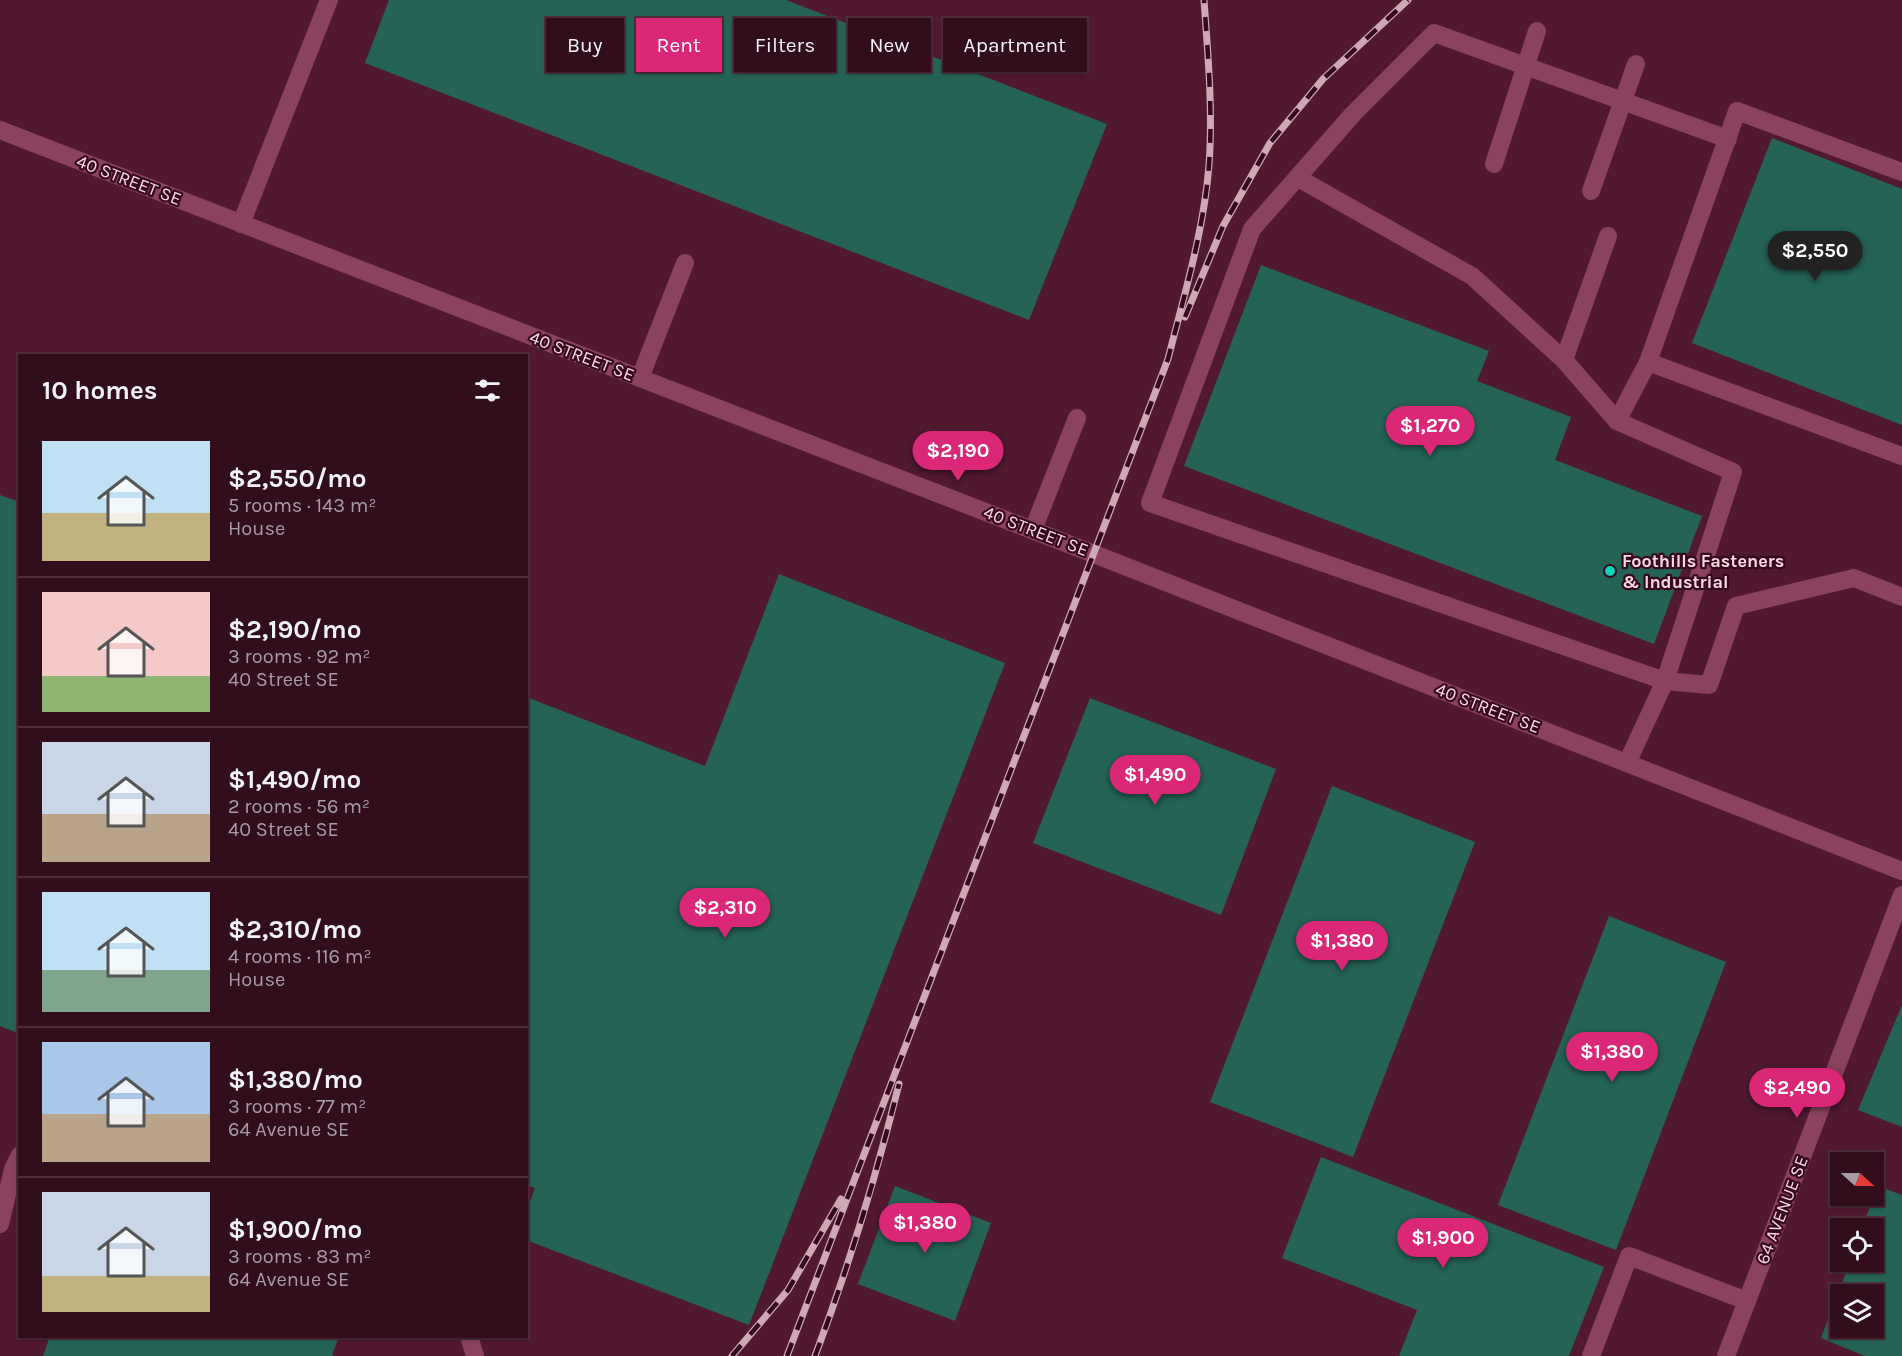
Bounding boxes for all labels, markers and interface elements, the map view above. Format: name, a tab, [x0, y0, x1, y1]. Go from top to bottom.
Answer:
chip: Buy	[546, 18, 624, 72]
chip: Rent	[636, 18, 722, 72]
chip: Filters	[734, 18, 836, 72]
chip: New	[848, 18, 931, 72]
chip: Apartment	[943, 18, 1087, 72]
street label: 40 STREET SE	[73, 150, 185, 210]
pin: $2,550	[1766, 231, 1864, 282]
text: $2,550	[1782, 239, 1848, 262]
street label: 40 STREET SE	[526, 326, 638, 386]
icon: filters	[471, 374, 504, 407]
text: 10 homes	[42, 375, 157, 406]
pin: $1,270	[1381, 406, 1479, 457]
text: $1,270	[1400, 414, 1460, 437]
pin: $2,190	[909, 431, 1007, 482]
text: $2,190	[927, 439, 989, 462]
text: $2,550/mo	[228, 463, 367, 494]
icon: home	[90, 465, 162, 537]
text: 5 rooms · 143 m²	[228, 494, 377, 517]
street label: 40 STREET SE	[980, 501, 1092, 561]
text: House	[228, 517, 285, 540]
place label: Foothills Fasteners & Industrial	[1622, 550, 1784, 593]
marker: Foothills Fasteners & Industrial	[1603, 564, 1617, 578]
text: $2,190/mo	[228, 614, 361, 645]
icon: home	[90, 616, 162, 688]
text: 3 rooms · 92 m²	[228, 645, 371, 668]
text: 40 Street SE	[228, 668, 339, 691]
street label: 40 STREET SE	[1432, 678, 1544, 738]
pin: $1,490	[1106, 755, 1204, 806]
text: $1,490	[1124, 763, 1186, 786]
text: $1,490/mo	[228, 764, 361, 795]
icon: home	[90, 766, 162, 838]
text: 2 rooms · 56 m²	[228, 795, 370, 818]
text: 40 Street SE	[228, 818, 339, 841]
pin: $2,310	[676, 888, 774, 939]
text: $2,310	[693, 896, 757, 919]
text: $2,310/mo	[228, 914, 362, 945]
icon: home	[90, 916, 162, 988]
pin: $1,380	[1293, 921, 1391, 972]
text: $1,380	[1310, 929, 1374, 952]
text: 4 rooms · 116 m²	[228, 945, 371, 968]
text: House	[228, 968, 285, 991]
pin: $1,380	[1563, 1032, 1661, 1083]
text: $1,380	[1580, 1040, 1644, 1063]
text: $1,380/mo	[228, 1064, 363, 1095]
icon: home	[90, 1066, 162, 1138]
pin: $2,490	[1748, 1068, 1846, 1119]
text: $2,490	[1763, 1076, 1831, 1099]
text: 3 rooms · 77 m²	[228, 1095, 366, 1118]
text: 64 Avenue SE	[228, 1118, 349, 1141]
north arrow	[1830, 1152, 1884, 1206]
map controls	[1830, 1152, 1884, 1338]
street label: 64 AVENUE SE	[1751, 1153, 1813, 1267]
pin: $1,380	[876, 1203, 974, 1254]
text: $1,380	[893, 1211, 957, 1234]
text: $1,900/mo	[228, 1214, 362, 1245]
icon: home	[90, 1216, 162, 1288]
pin: $1,900	[1394, 1218, 1492, 1269]
button: locate	[1830, 1218, 1884, 1272]
text: $1,900	[1411, 1226, 1475, 1249]
text: 3 rooms · 83 m²	[228, 1245, 372, 1268]
text: 64 Avenue SE	[228, 1268, 349, 1291]
button: layers	[1830, 1284, 1884, 1338]

